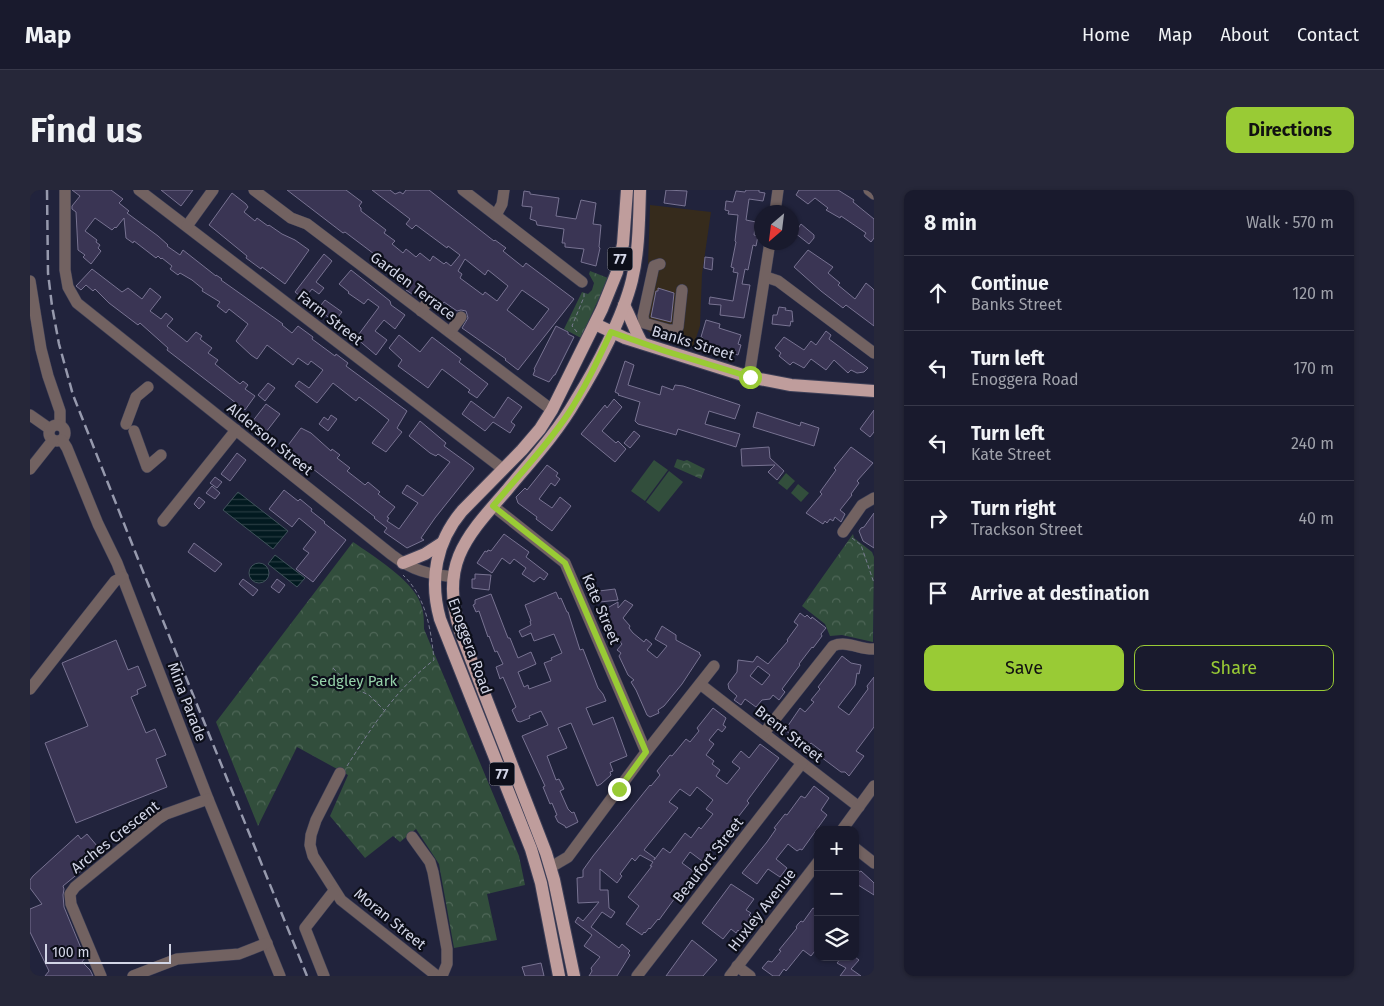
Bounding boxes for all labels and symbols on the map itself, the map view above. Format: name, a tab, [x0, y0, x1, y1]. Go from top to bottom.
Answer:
north arrow	[754, 205, 799, 250]
street label: Garden Terrace	[367, 248, 459, 324]
road number: 77	[608, 248, 632, 270]
street label: Farm Street	[294, 287, 367, 349]
street label: Banks Street	[650, 322, 737, 364]
route start	[739, 366, 762, 389]
street label: Alderson Street	[224, 399, 317, 479]
street label: Kate Street	[578, 571, 624, 648]
street label: Enoggera Road	[444, 595, 496, 697]
street label: Mina Parade	[164, 660, 210, 744]
park label: Sedgley Park	[311, 672, 398, 690]
street label: Brent Street	[751, 702, 827, 767]
road number: 77	[490, 762, 514, 786]
route end	[608, 778, 631, 801]
street label: Arches Crescent	[67, 797, 163, 877]
street label: Beaufort Street	[669, 813, 747, 906]
street label: Huxley Avenue	[724, 865, 800, 955]
street label: Moran Street	[350, 885, 430, 954]
scale bar	[45, 941, 171, 964]

